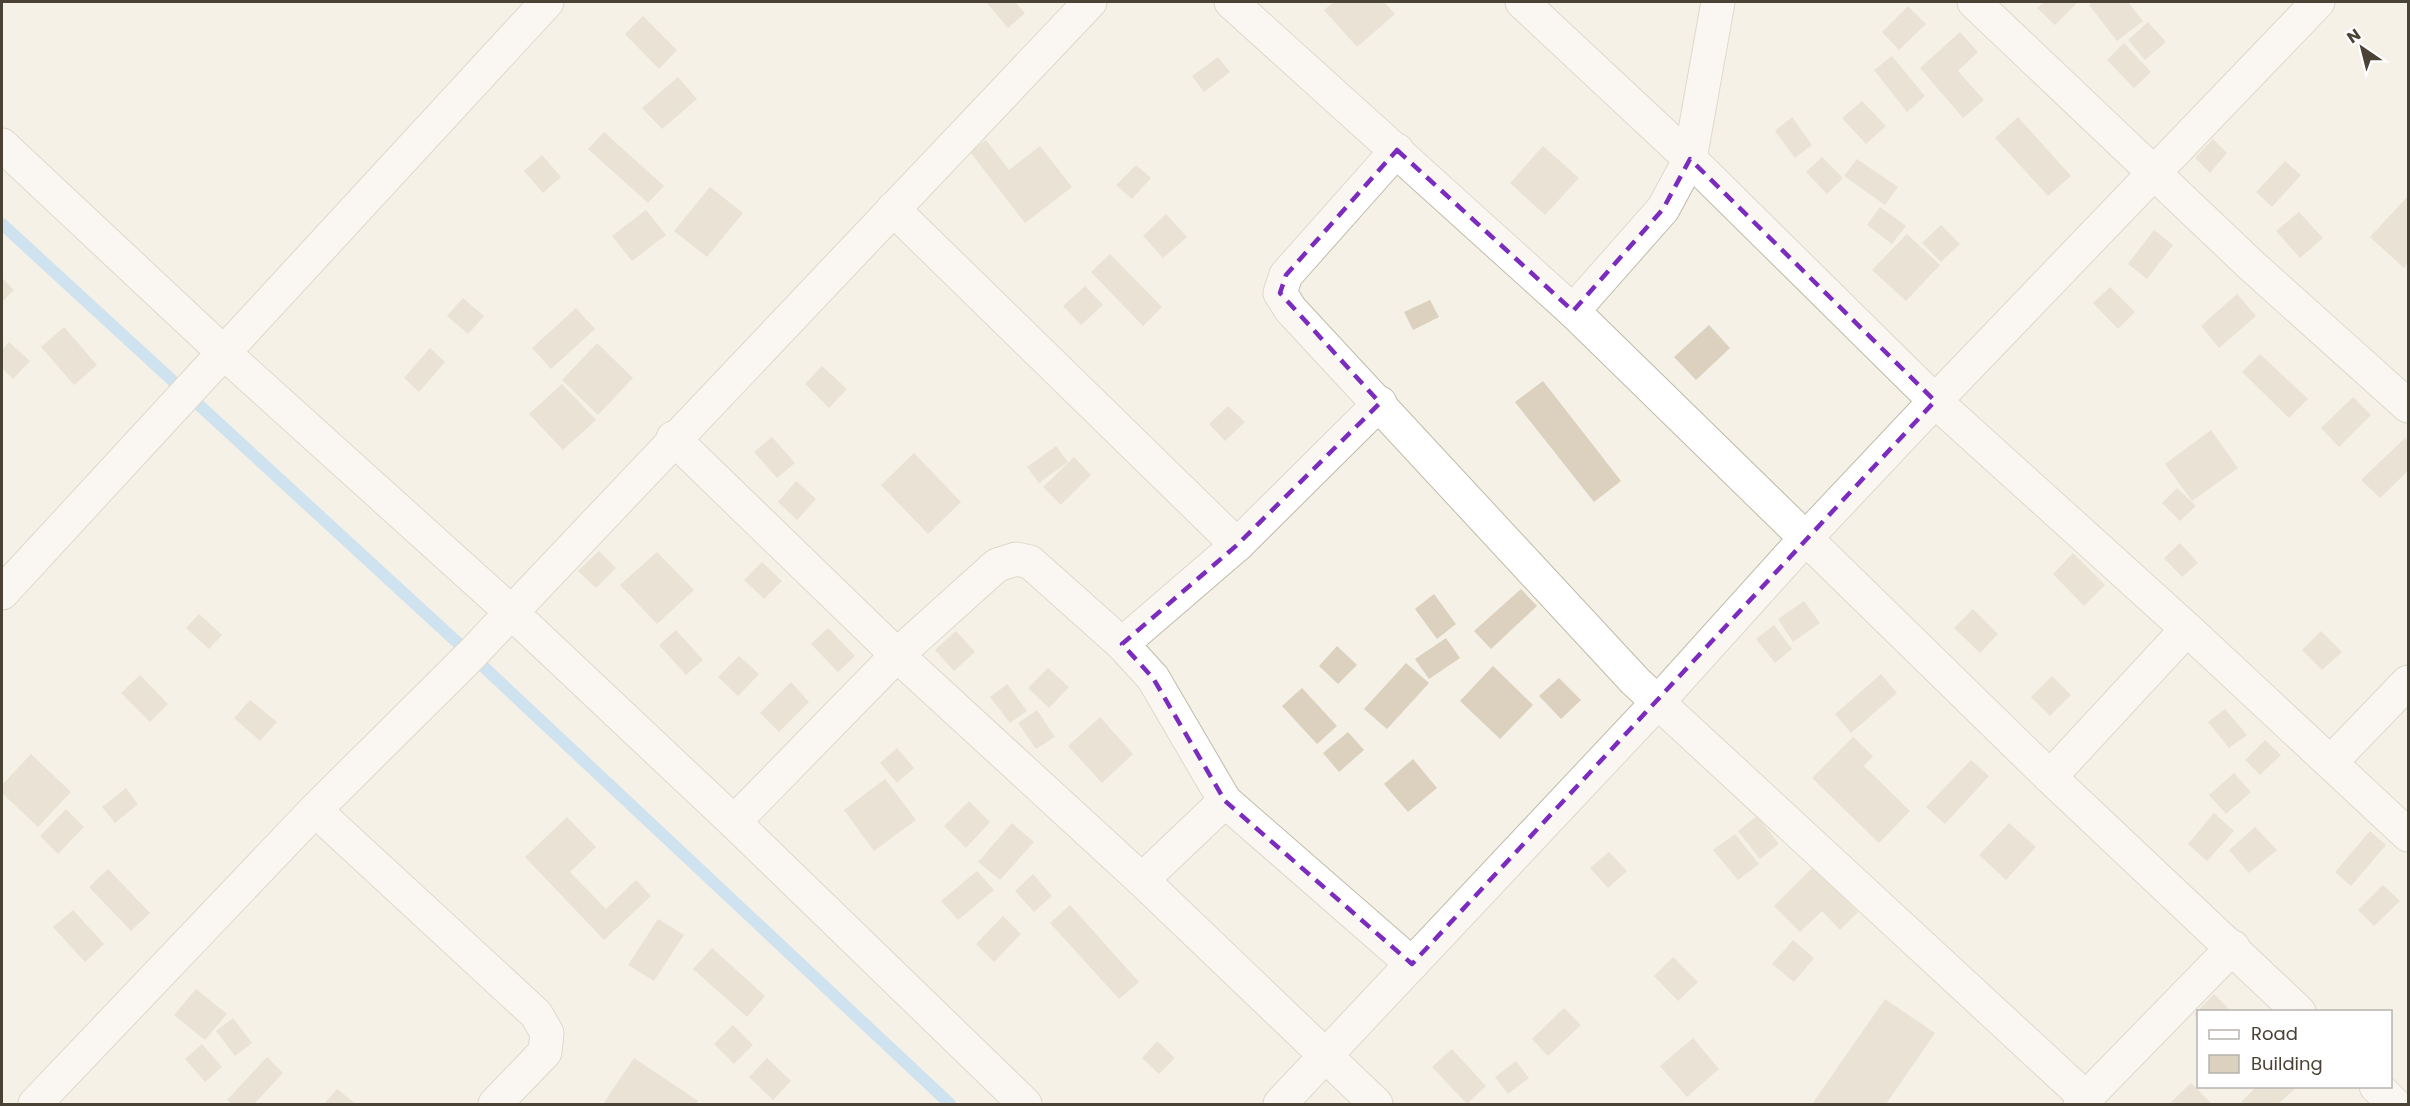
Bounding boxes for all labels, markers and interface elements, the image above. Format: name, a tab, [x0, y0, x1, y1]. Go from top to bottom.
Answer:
north arrow	[2332, 18, 2392, 78]
text: N	[2342, 23, 2365, 49]
legend	[2197, 1010, 2392, 1088]
text: Road	[2251, 1021, 2298, 1046]
text: Building	[2251, 1051, 2323, 1076]

